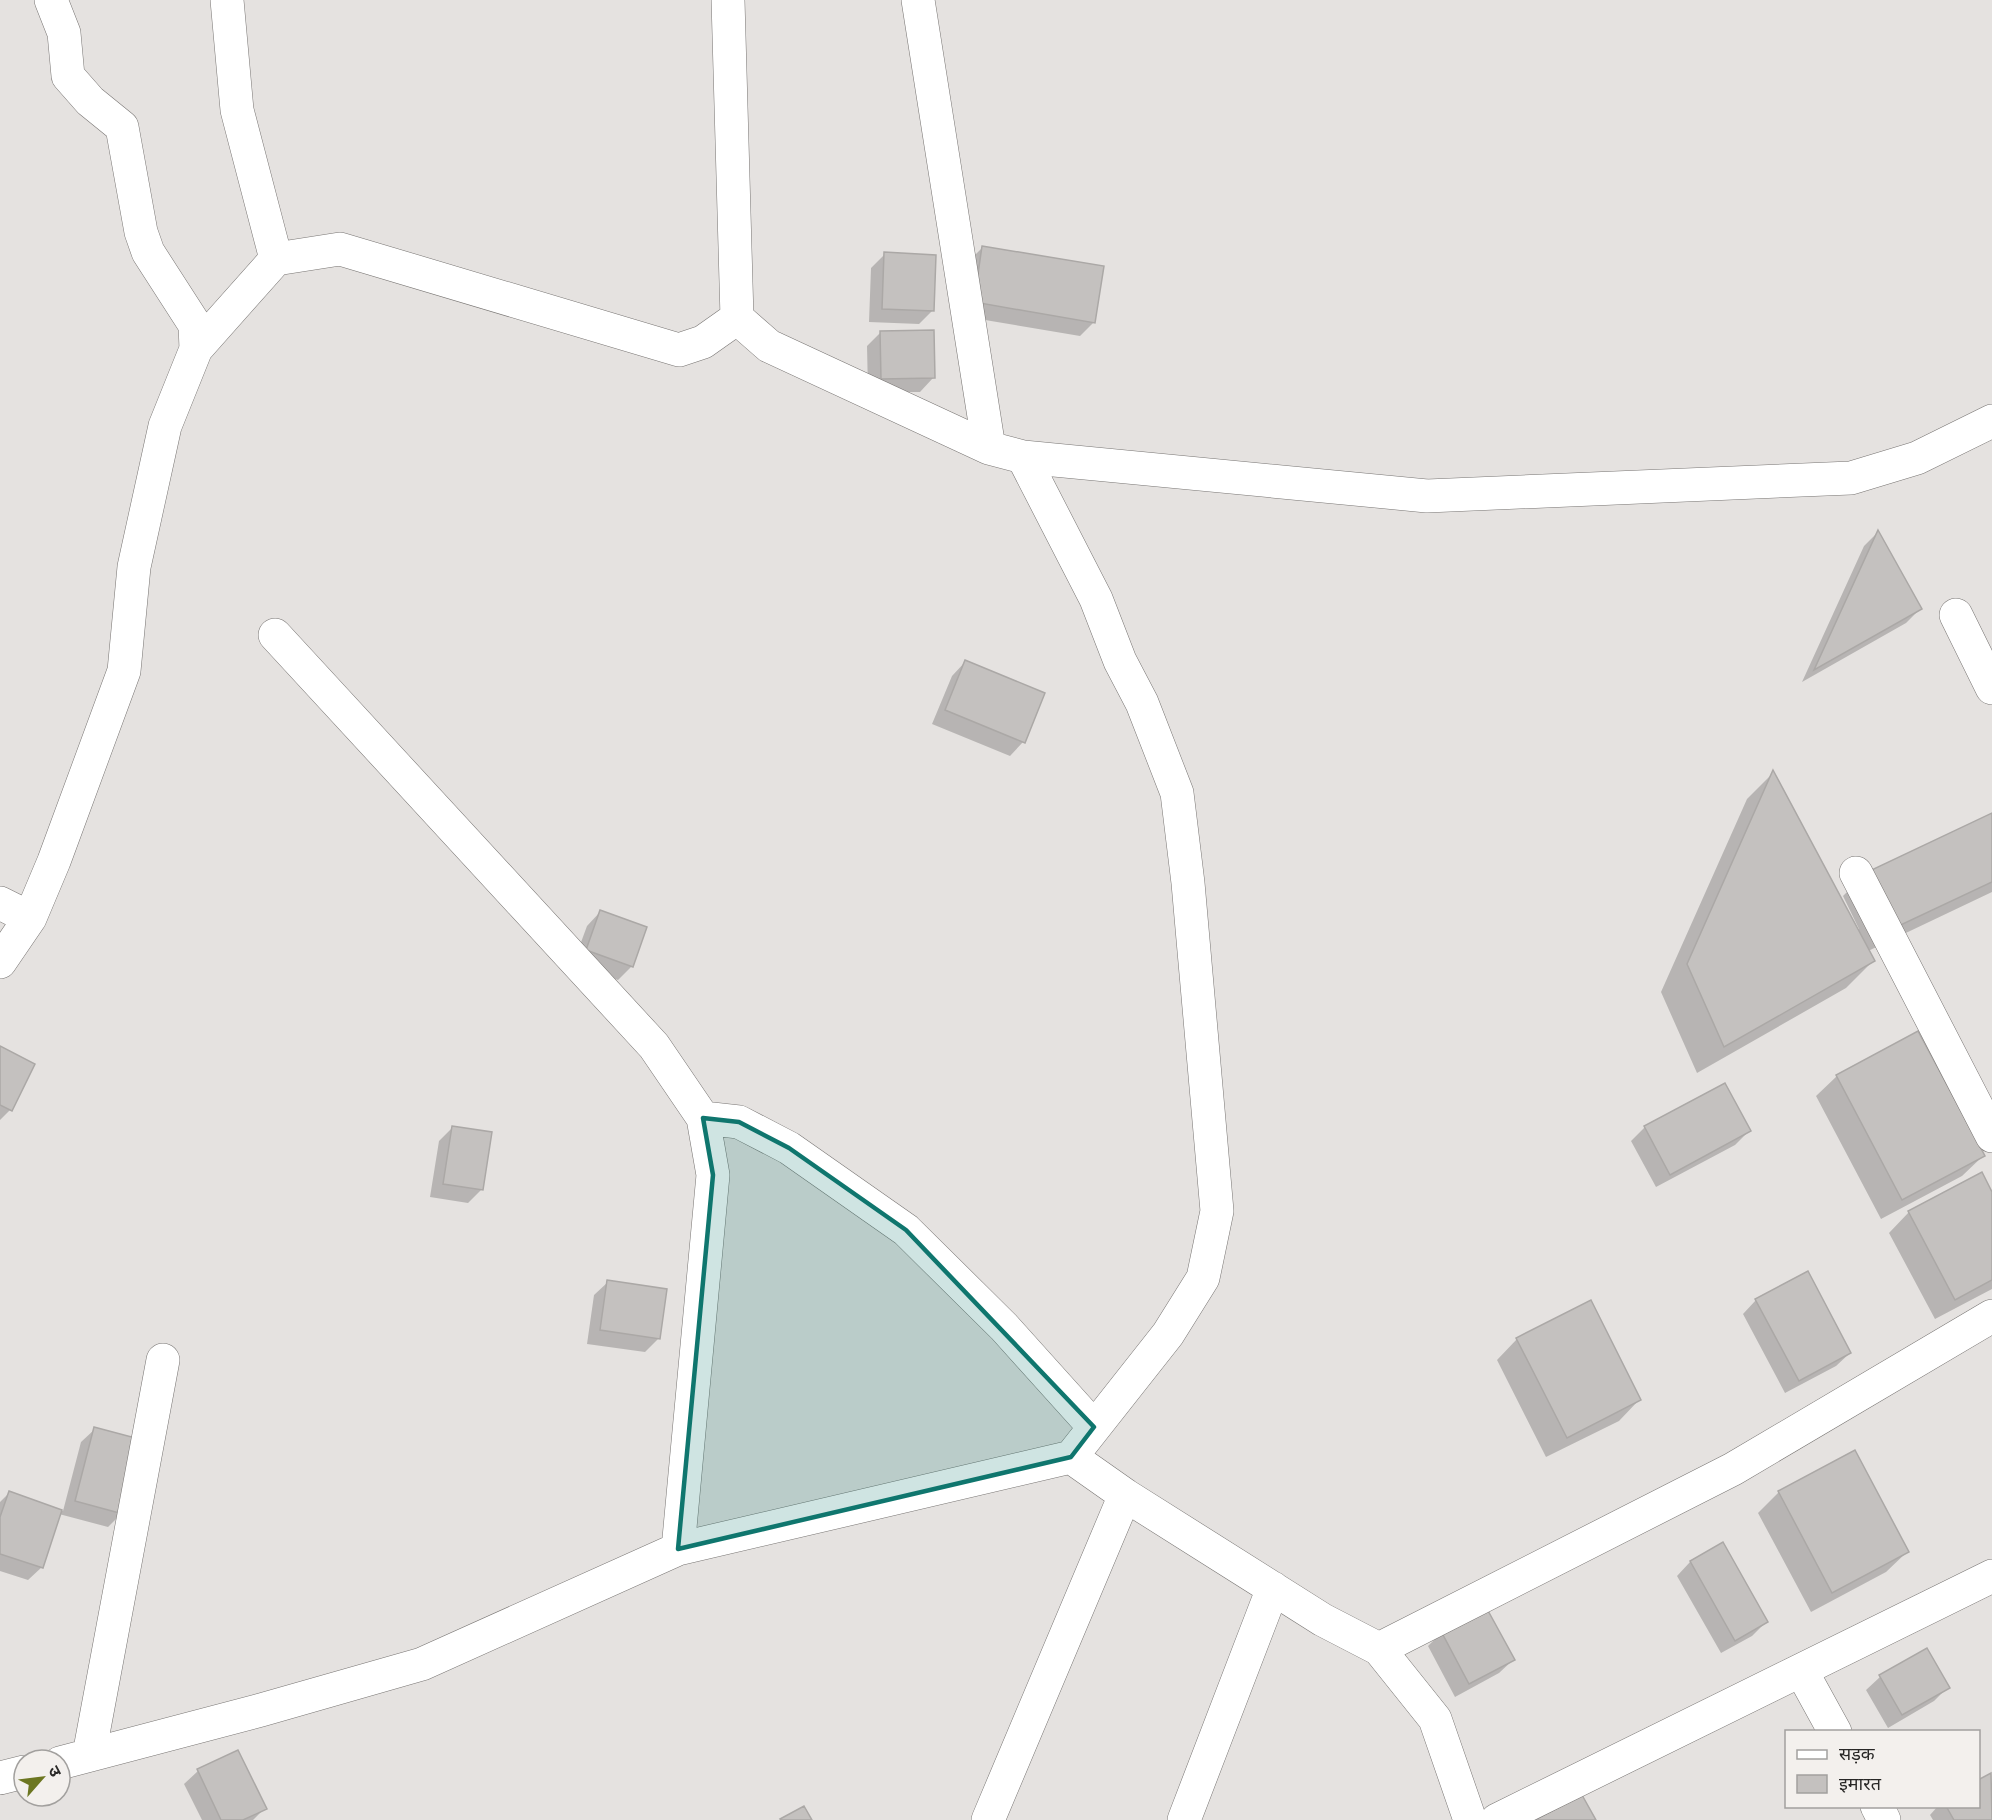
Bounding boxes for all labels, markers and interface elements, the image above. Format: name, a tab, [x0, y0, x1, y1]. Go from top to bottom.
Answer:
legend	[1785, 1730, 1980, 1808]
text: सड़क	[1839, 1743, 1876, 1765]
north arrow	[12, 1748, 72, 1808]
text: उ	[43, 1763, 66, 1781]
text: इमारत	[1839, 1773, 1882, 1795]

